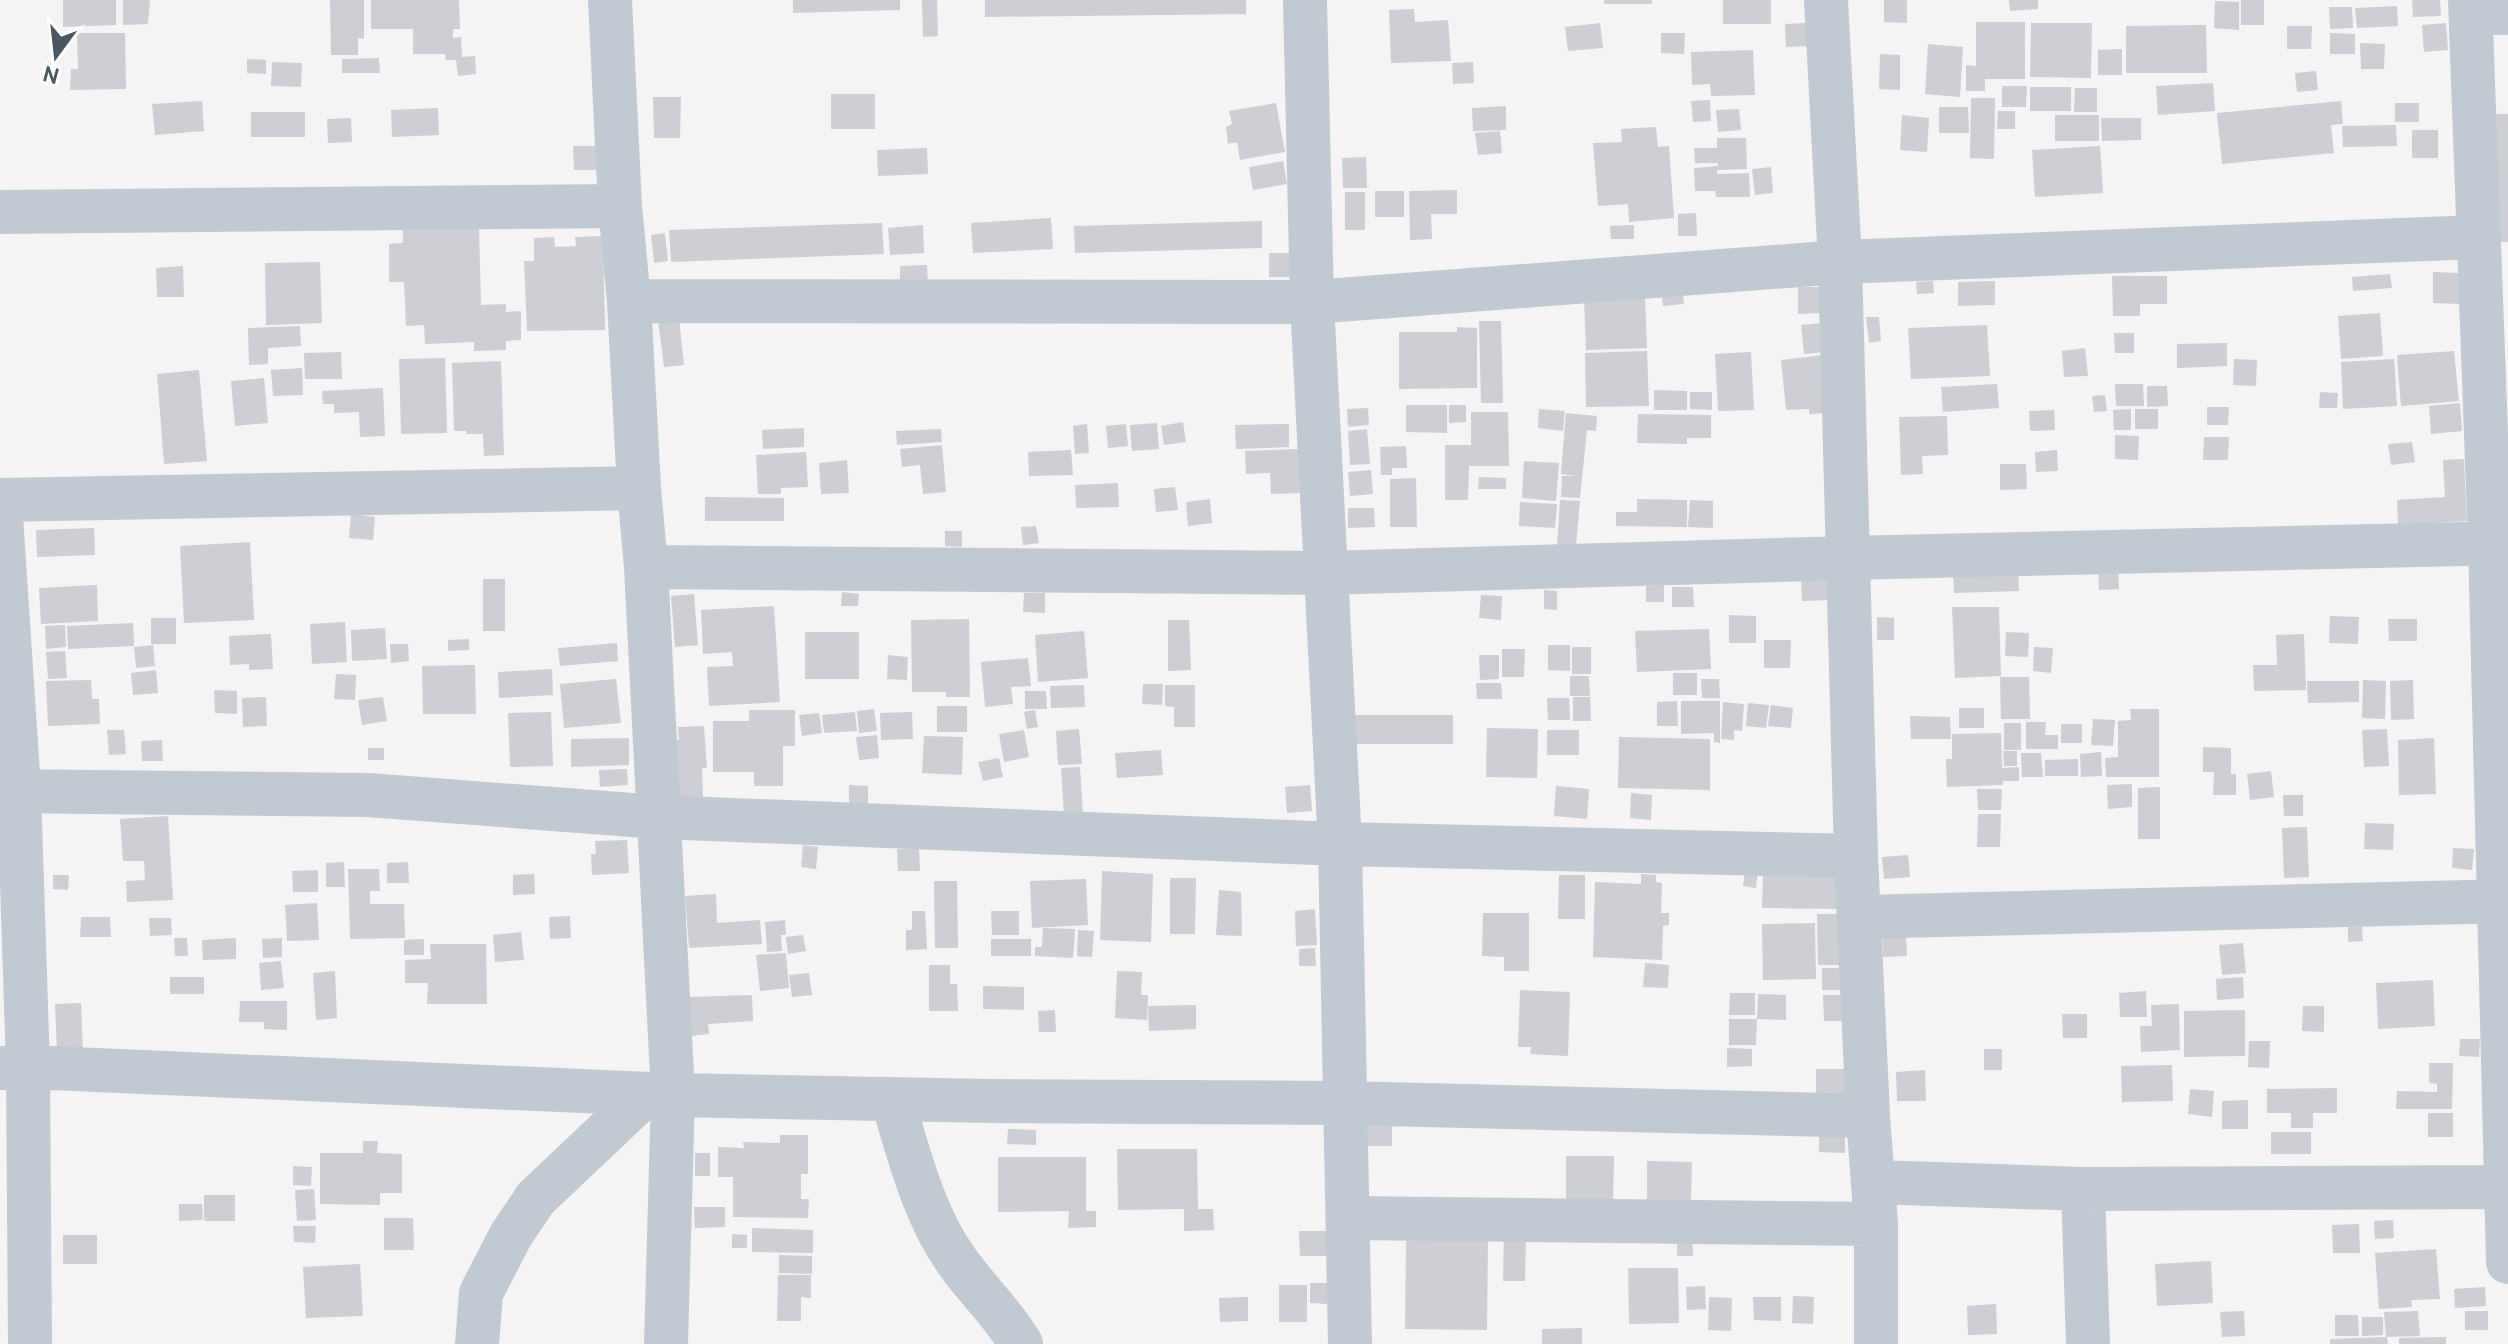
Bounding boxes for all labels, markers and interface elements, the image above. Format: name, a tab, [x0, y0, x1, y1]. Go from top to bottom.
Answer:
north arrow	[16, 16, 96, 96]
text: N	[40, 60, 62, 90]

